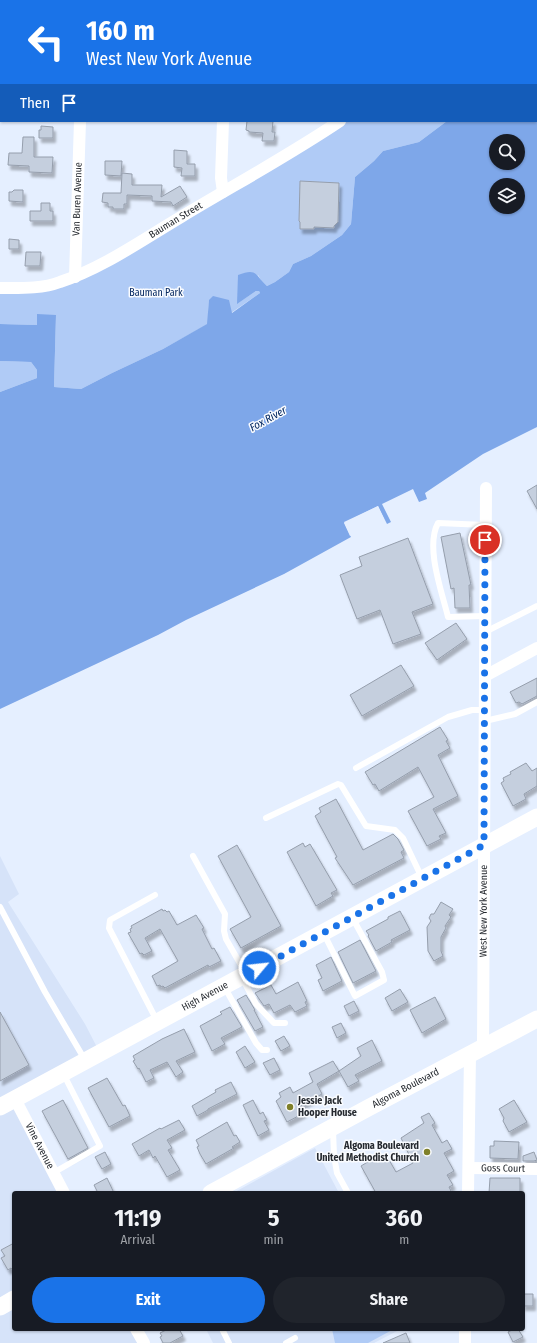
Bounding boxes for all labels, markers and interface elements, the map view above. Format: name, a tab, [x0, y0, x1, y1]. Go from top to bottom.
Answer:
text: 160 m	[86, 14, 155, 47]
icon: left	[20, 16, 72, 68]
text: West New York Avenue	[86, 48, 252, 70]
icon: arrive	[58, 92, 80, 114]
text: Then	[20, 94, 50, 112]
map controls	[489, 134, 525, 214]
button: search	[489, 134, 525, 170]
street label: Van Buren Avenue	[70, 162, 85, 236]
button: layers	[489, 178, 525, 214]
street label: Bauman Street	[147, 199, 205, 241]
park label: Bauman Park	[129, 287, 183, 299]
water label: Fox River	[247, 403, 290, 434]
pin	[468, 523, 502, 557]
icon: arrive	[474, 529, 496, 551]
street label: West New York Avenue	[477, 865, 490, 957]
position arrow	[238, 947, 280, 989]
street label: High Avenue	[180, 979, 230, 1014]
street label: Algoma Boulevard	[370, 1066, 441, 1111]
place label: Jessie Jack Hooper House	[297, 1095, 357, 1119]
marker: Jessie Jack Hooper House	[285, 1102, 295, 1112]
street label: Vine Avenue	[23, 1121, 56, 1171]
place label: Algoma Boulevard United Methodist Church	[316, 1140, 419, 1164]
marker: Algoma Boulevard United Methodist Church	[422, 1147, 432, 1157]
street label: Goss Court	[481, 1162, 526, 1175]
text: 11:19	[114, 1204, 161, 1232]
text: 5	[268, 1204, 279, 1232]
text: 360	[386, 1204, 423, 1232]
text: Arrival	[121, 1232, 155, 1247]
text: min	[263, 1232, 284, 1247]
text: m	[399, 1232, 409, 1247]
button: Exit	[32, 1277, 265, 1323]
button: Share	[273, 1277, 505, 1323]

